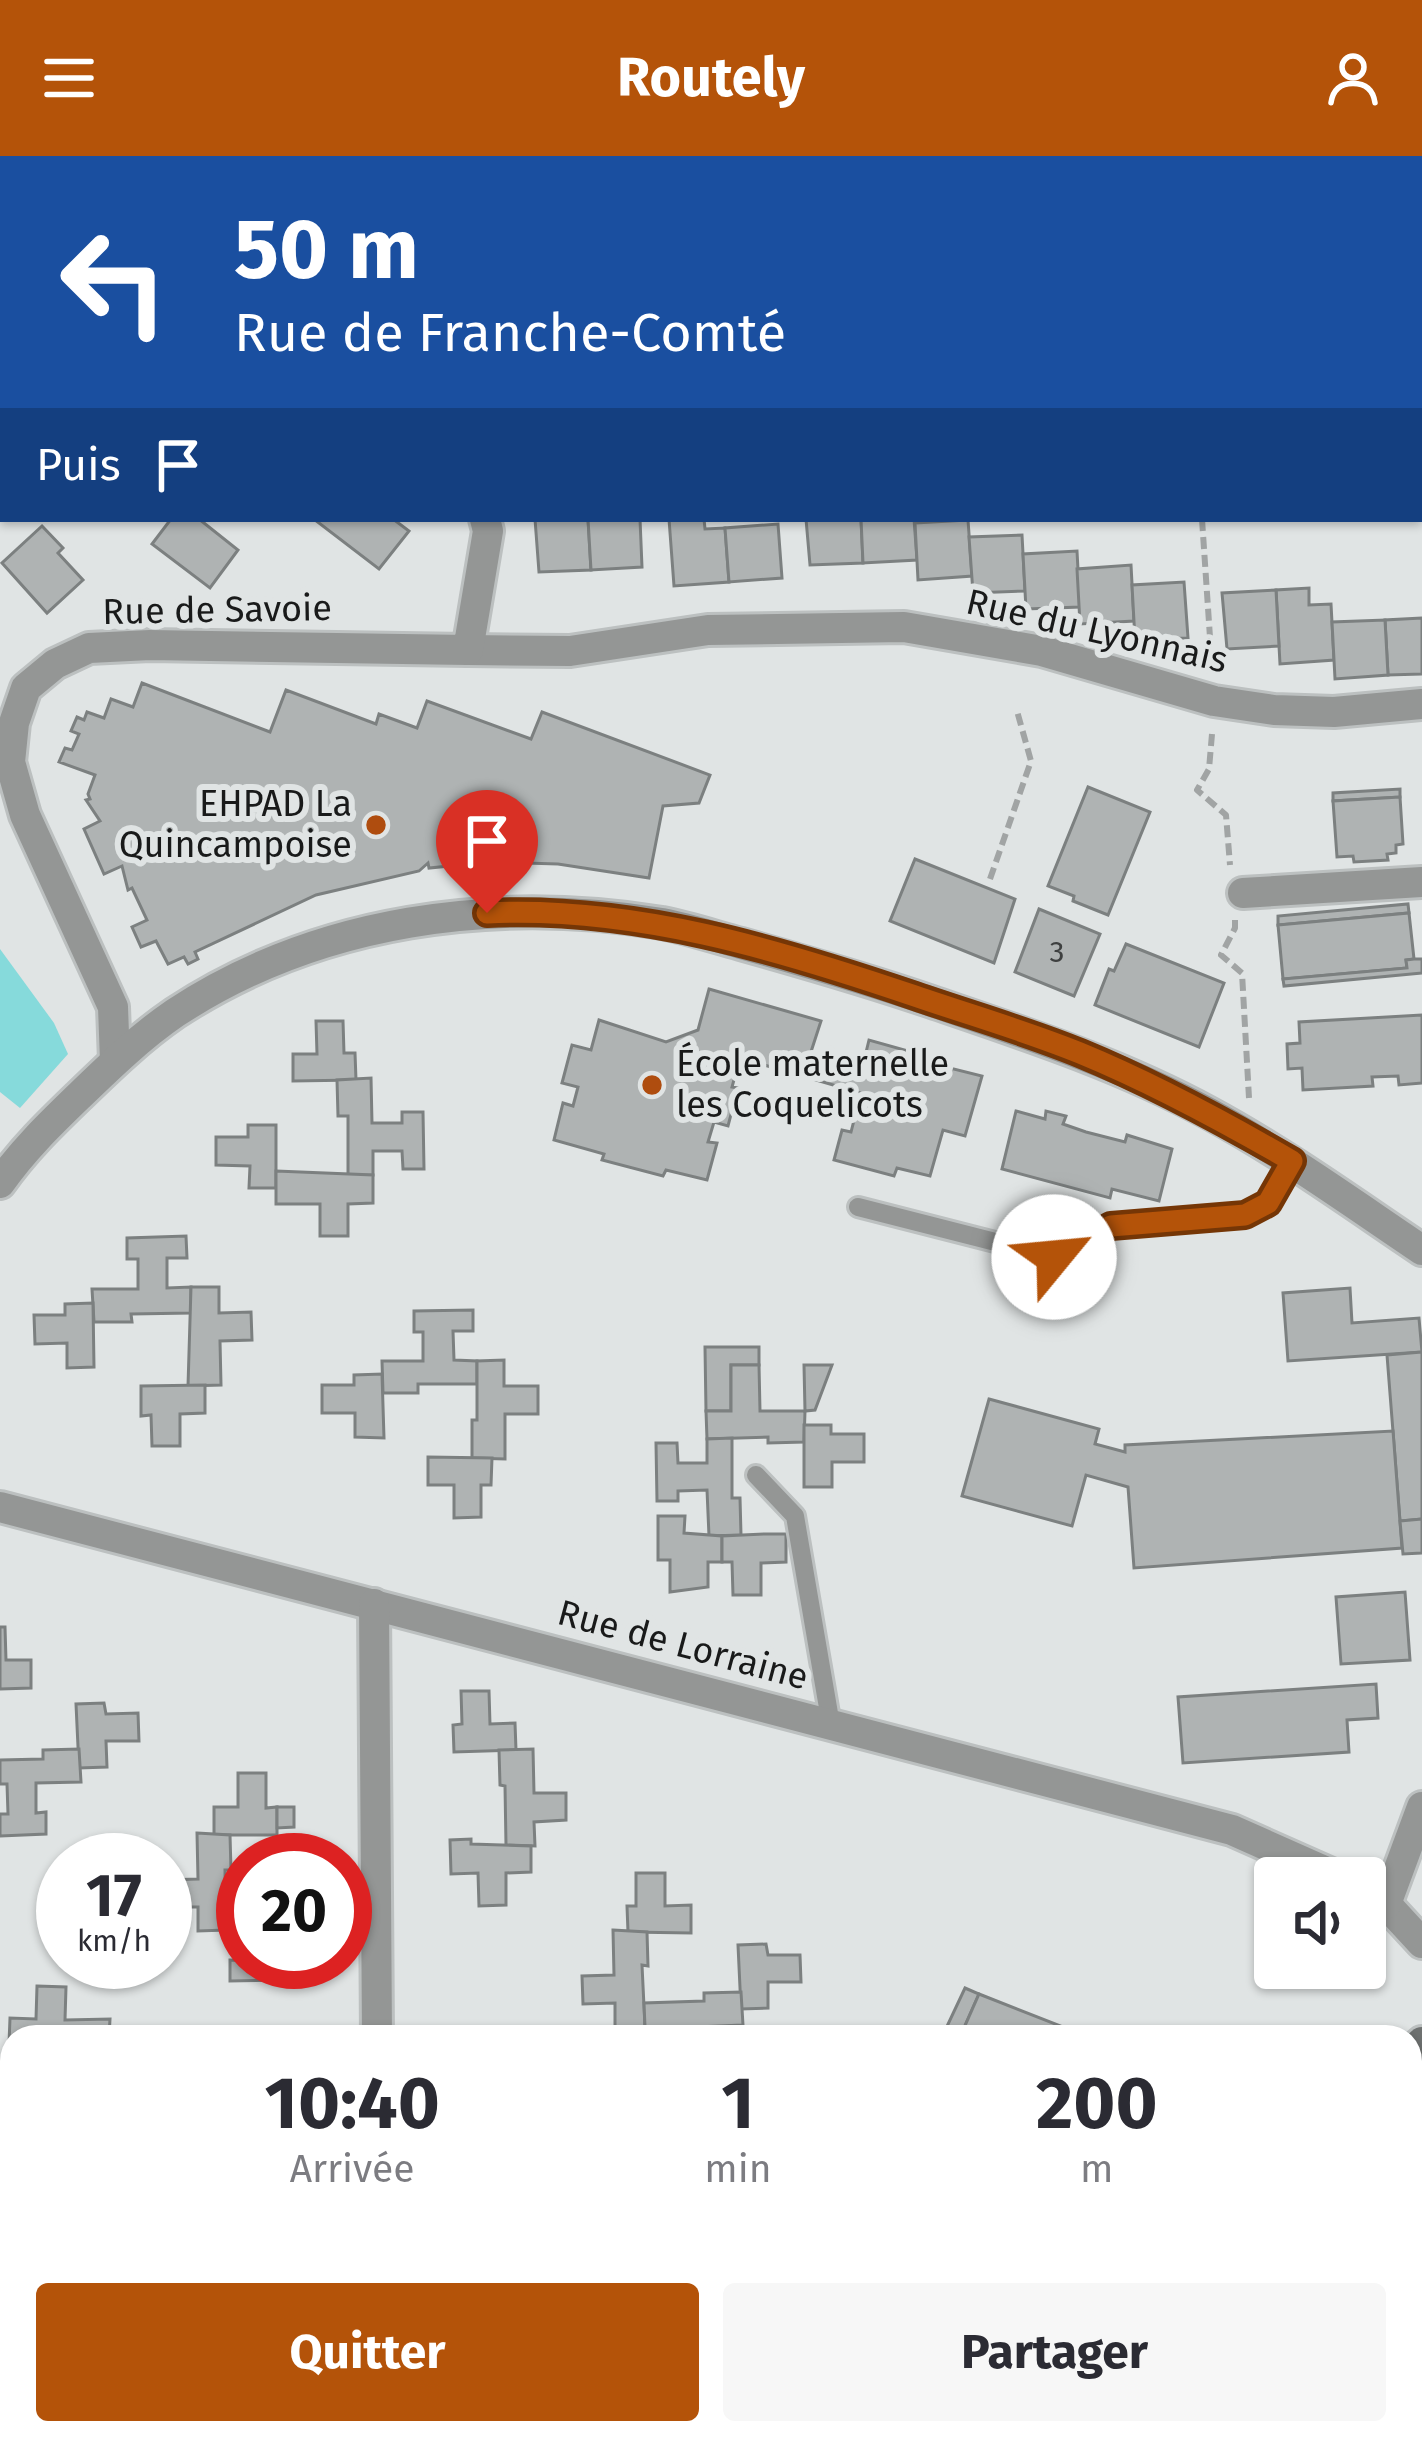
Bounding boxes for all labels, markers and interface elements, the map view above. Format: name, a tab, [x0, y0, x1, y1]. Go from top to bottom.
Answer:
icon: menu	[36, 45, 102, 111]
icon: person	[1320, 45, 1386, 111]
text: Routely	[617, 46, 805, 110]
text: 50 m	[234, 199, 419, 300]
icon: left	[36, 204, 192, 360]
text: Rue de Franche-Comté	[234, 301, 786, 365]
icon: arrive	[145, 432, 211, 498]
text: Puis	[36, 438, 121, 492]
street label: Rue du Lyonnais	[962, 580, 1232, 682]
street label: Rue de Savoie	[102, 586, 332, 634]
place label: EHPAD La Quincampoise	[119, 782, 352, 867]
pin	[436, 790, 538, 913]
icon: arrive	[454, 808, 520, 874]
marker: EHPAD La Quincampoise	[363, 812, 389, 838]
house number: 3	[1050, 934, 1064, 970]
place label: École maternelle les Coquelicots	[676, 1041, 949, 1127]
marker: École maternelle les Coquelicots	[639, 1072, 665, 1098]
position arrow	[991, 1194, 1117, 1320]
street label: Rue de Lorraine	[553, 1590, 813, 1700]
speed limit sign: 20	[216, 1833, 372, 1989]
map controls	[1254, 1857, 1386, 1989]
button: sound	[1254, 1857, 1386, 1989]
text: 17	[86, 1860, 142, 1932]
text: km/h	[77, 1923, 151, 1959]
text: 10:40	[265, 2061, 440, 2147]
text: 1	[721, 2061, 755, 2147]
text: 200	[1036, 2061, 1158, 2147]
text: Arrivée	[290, 2146, 415, 2192]
text: min	[704, 2146, 772, 2192]
text: m	[1080, 2146, 1113, 2192]
button: Quitter	[36, 2283, 699, 2421]
button: Partager	[723, 2283, 1386, 2421]

